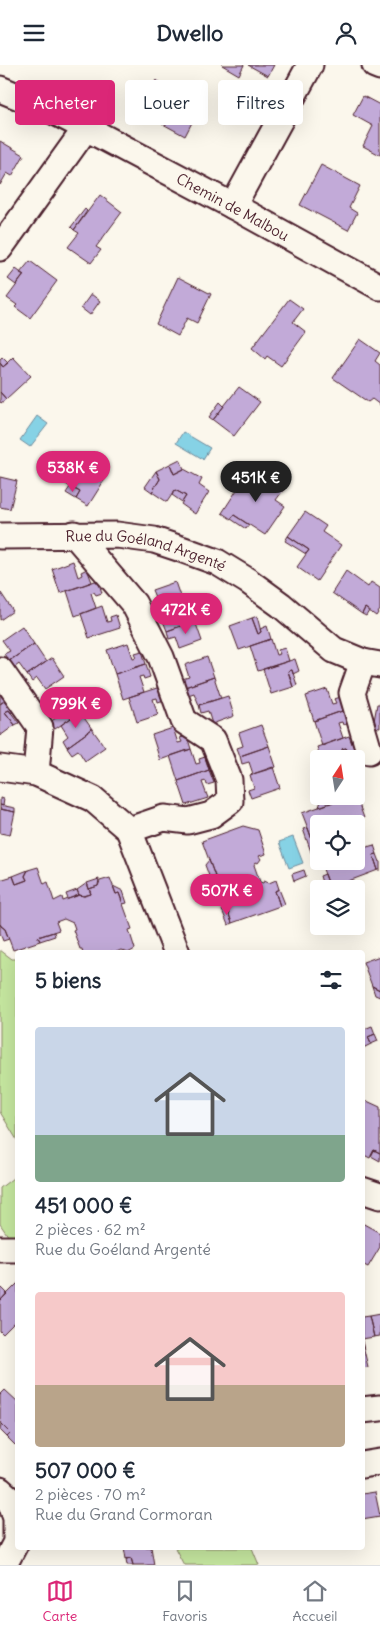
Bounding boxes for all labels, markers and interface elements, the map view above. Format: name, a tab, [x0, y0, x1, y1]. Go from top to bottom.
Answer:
icon: menu	[20, 19, 48, 47]
text: Dwello	[157, 19, 223, 47]
icon: person	[332, 19, 360, 47]
chip: Acheter	[15, 80, 115, 125]
chip: Louer	[125, 80, 208, 125]
chip: Filtres	[218, 80, 303, 125]
street label: Chemin de Malbou	[173, 168, 293, 245]
pin: 538K €	[32, 451, 114, 493]
text: 538K €	[47, 457, 99, 477]
pin: 451K €	[215, 461, 297, 503]
text: 451K €	[232, 467, 280, 487]
street label: Rue du Goéland Argenté	[65, 526, 230, 575]
pin: 472K €	[145, 593, 227, 635]
text: 472K €	[161, 599, 211, 619]
pin: 799K €	[35, 687, 117, 729]
text: 799K €	[51, 693, 101, 713]
north arrow	[310, 750, 365, 805]
map controls	[310, 750, 365, 935]
button: locate	[310, 815, 365, 870]
pin: 507K €	[186, 873, 268, 916]
text: 507K €	[201, 880, 253, 900]
button: layers	[310, 880, 365, 935]
icon: filters	[317, 966, 345, 994]
text: 5 biens	[35, 967, 101, 994]
icon: home	[145, 1059, 235, 1149]
text: 451 000 €	[35, 1192, 133, 1219]
text: 2 pièces · 62 m²	[35, 1219, 146, 1239]
text: Rue du Goéland Argenté	[35, 1239, 211, 1259]
icon: home	[145, 1324, 235, 1414]
text: 507 000 €	[35, 1457, 136, 1484]
text: 2 pièces · 70 m²	[35, 1484, 146, 1504]
text: Rue du Grand Cormoran	[35, 1504, 213, 1524]
tab: Carte	[42, 1577, 77, 1625]
tab: Favoris	[162, 1577, 207, 1625]
tab: Accueil	[292, 1577, 337, 1625]

